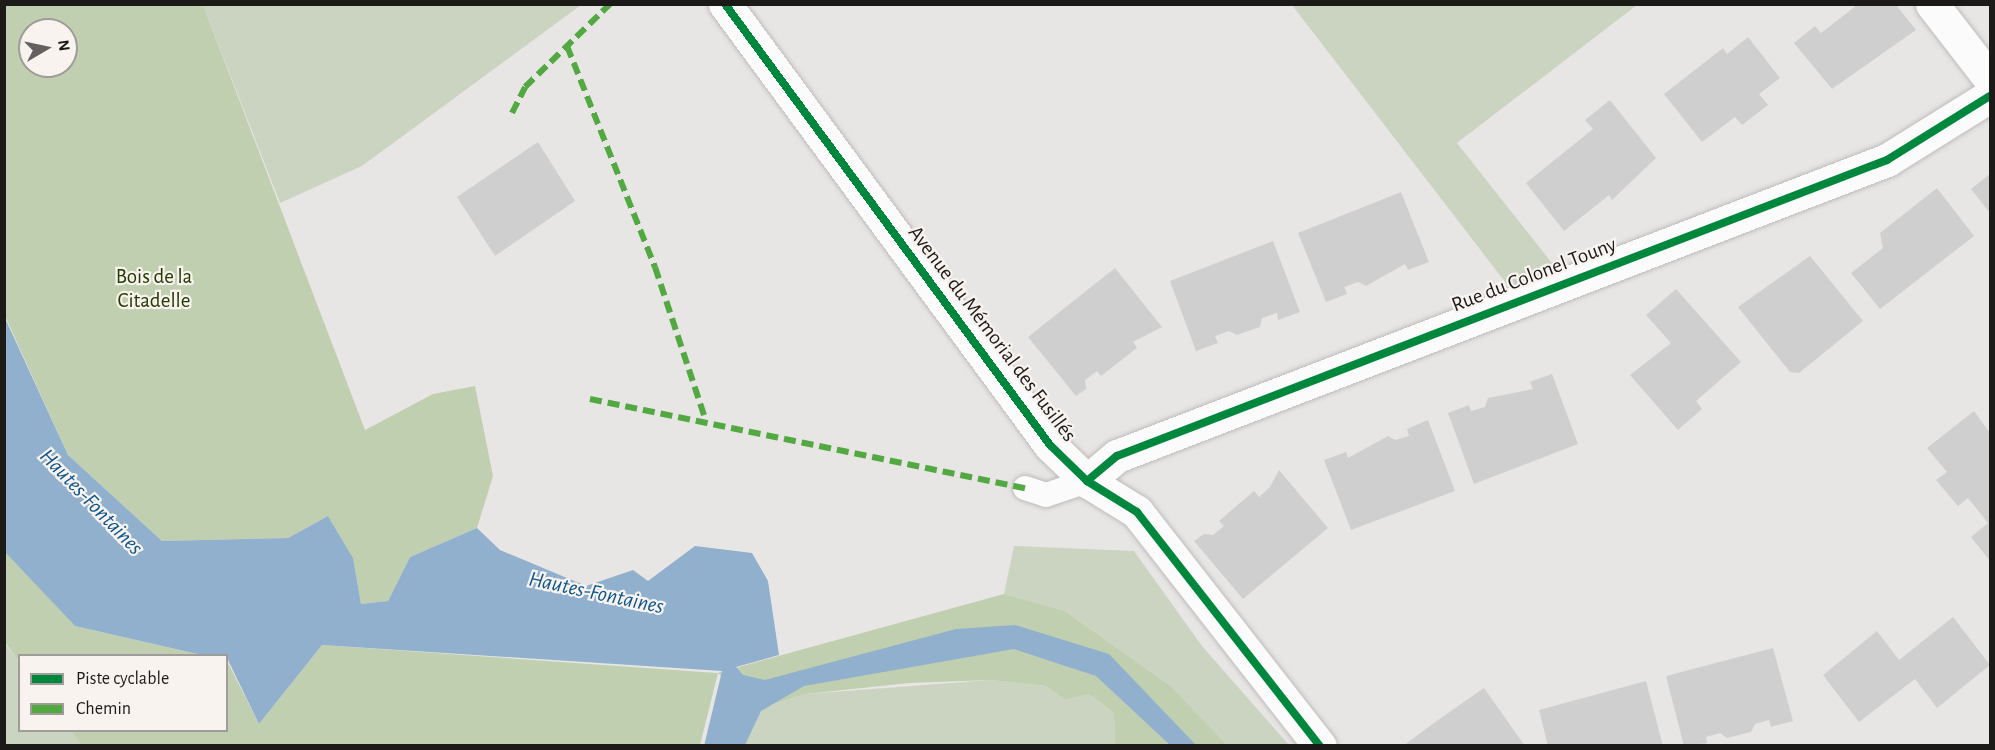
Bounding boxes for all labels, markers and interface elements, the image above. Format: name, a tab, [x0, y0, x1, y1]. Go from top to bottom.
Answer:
north arrow	[18, 18, 78, 78]
text: N	[55, 39, 73, 52]
street label: Avenue du Mémorial des Fusillés	[903, 221, 1081, 447]
street label: Rue du Colonel Touny	[1448, 232, 1620, 318]
park label: Bois de la Citadelle	[116, 264, 192, 314]
water label: Hautes-Fontaines	[34, 444, 148, 560]
water label: Hautes-Fontaines	[526, 566, 666, 620]
legend	[18, 654, 228, 732]
text: Piste cyclable	[76, 670, 169, 688]
text: Chemin	[76, 700, 131, 718]

